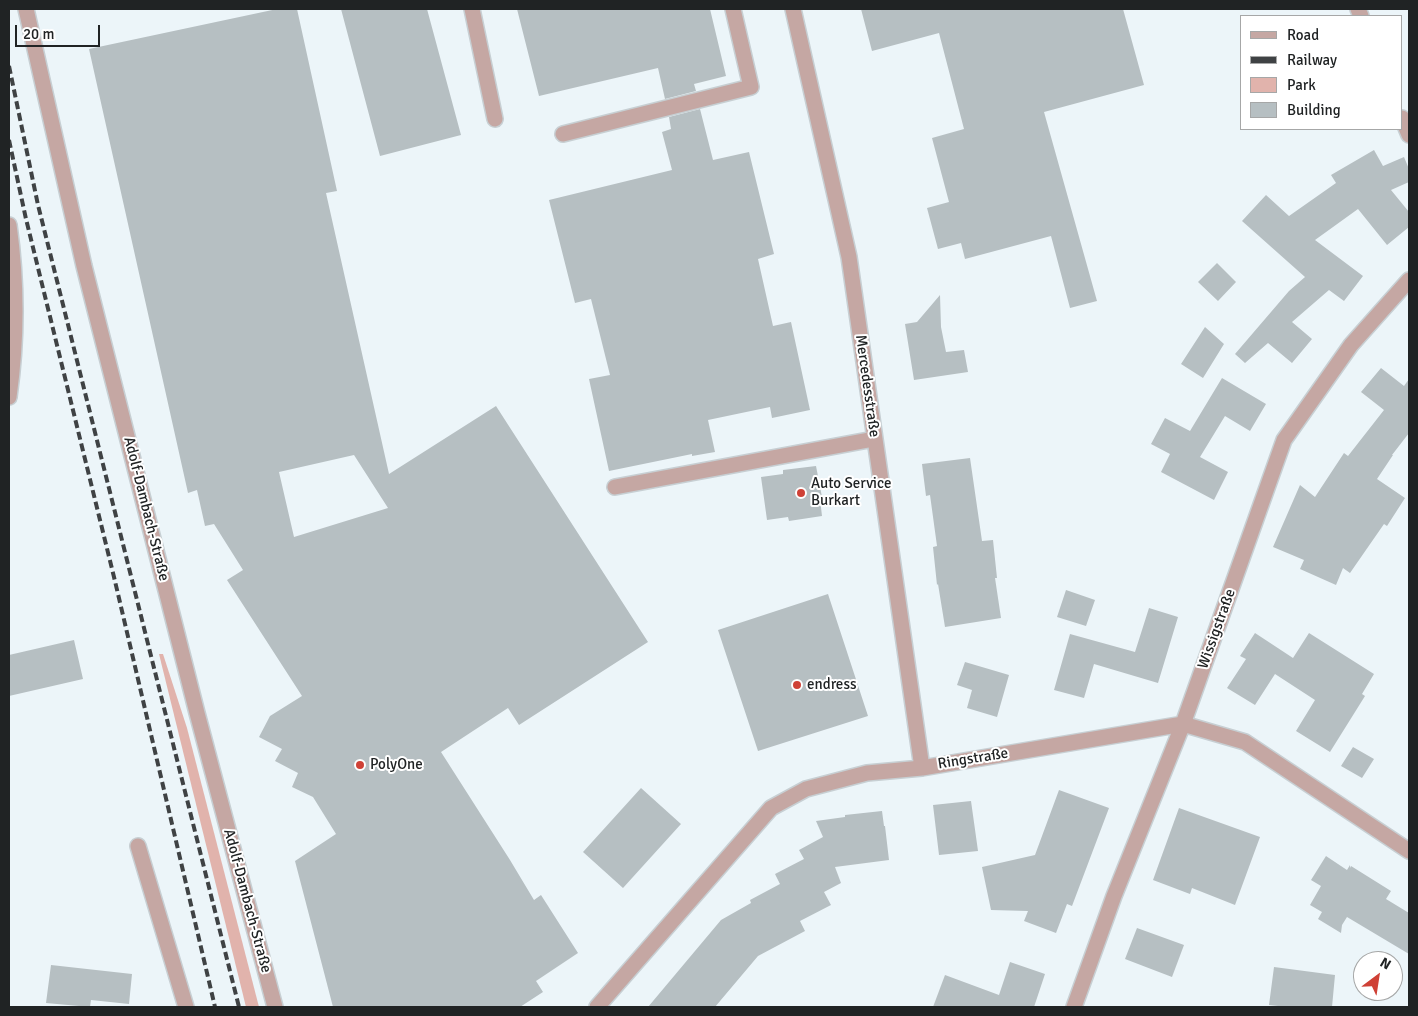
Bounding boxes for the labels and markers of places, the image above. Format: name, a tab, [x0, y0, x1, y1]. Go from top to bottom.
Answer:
place label: Auto Service Burkart	[811, 475, 891, 510]
marker: Auto Service Burkart	[795, 487, 807, 499]
place label: endress	[807, 676, 857, 694]
marker: endress	[791, 679, 803, 691]
place label: PolyOne	[370, 756, 423, 774]
marker: PolyOne	[354, 759, 366, 771]

